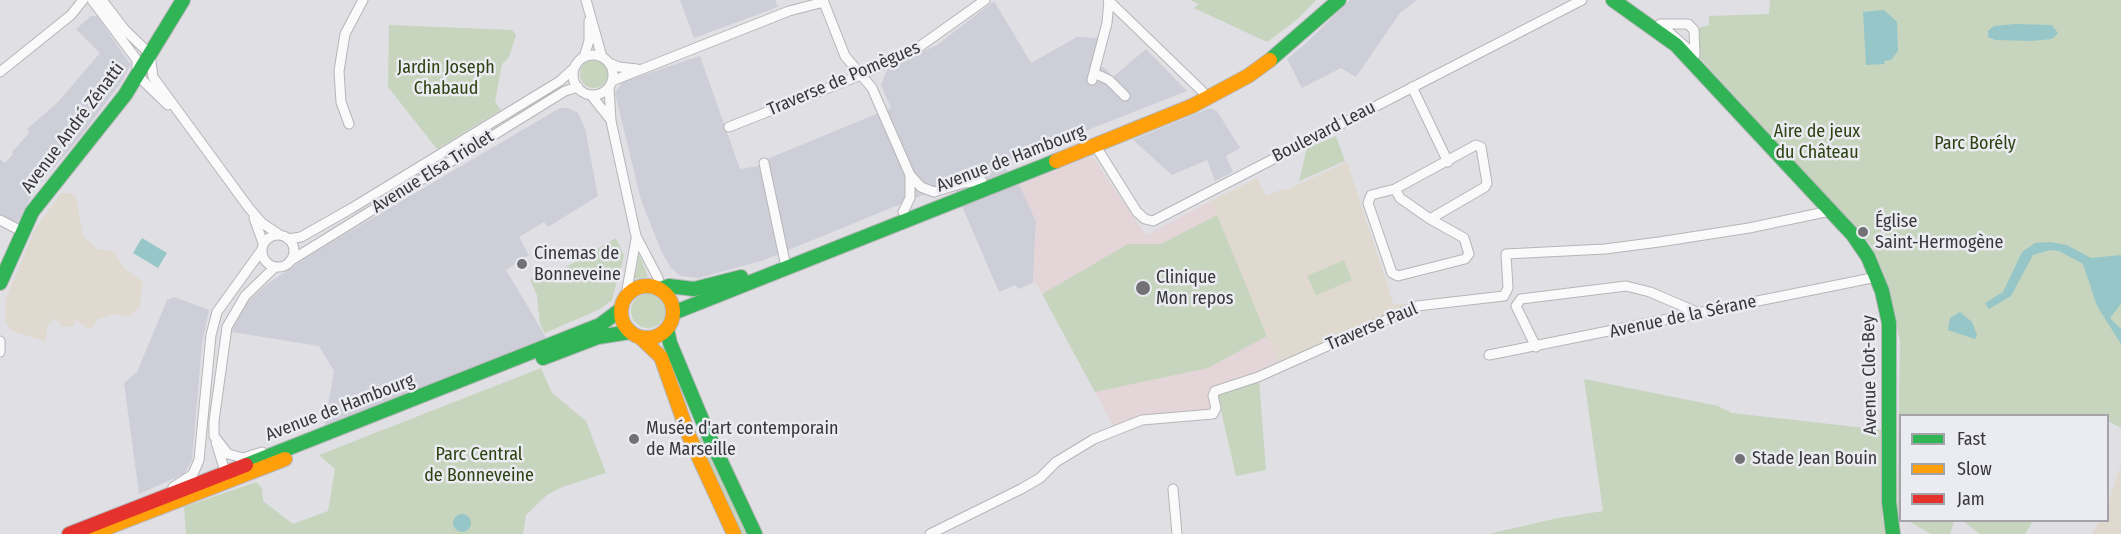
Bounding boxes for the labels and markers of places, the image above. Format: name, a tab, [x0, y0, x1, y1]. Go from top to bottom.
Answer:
place label: Église Saint-Hermogène	[1875, 211, 2003, 254]
marker: Église Saint-Hermogène	[1856, 225, 1870, 239]
place label: Cinemas de Bonneveine	[534, 243, 621, 286]
marker: Cinemas de Bonneveine	[515, 257, 529, 271]
place label: Clinique Mon repos	[1156, 267, 1233, 310]
marker: Clinique Mon repos	[1134, 279, 1152, 297]
place label: Musée d'art contemporain de Marseille	[646, 418, 838, 460]
marker: Musée d'art contemporain de Marseille	[627, 432, 641, 446]
place label: Stade Jean Bouin	[1752, 448, 1877, 470]
marker: Stade Jean Bouin	[1733, 452, 1747, 466]

